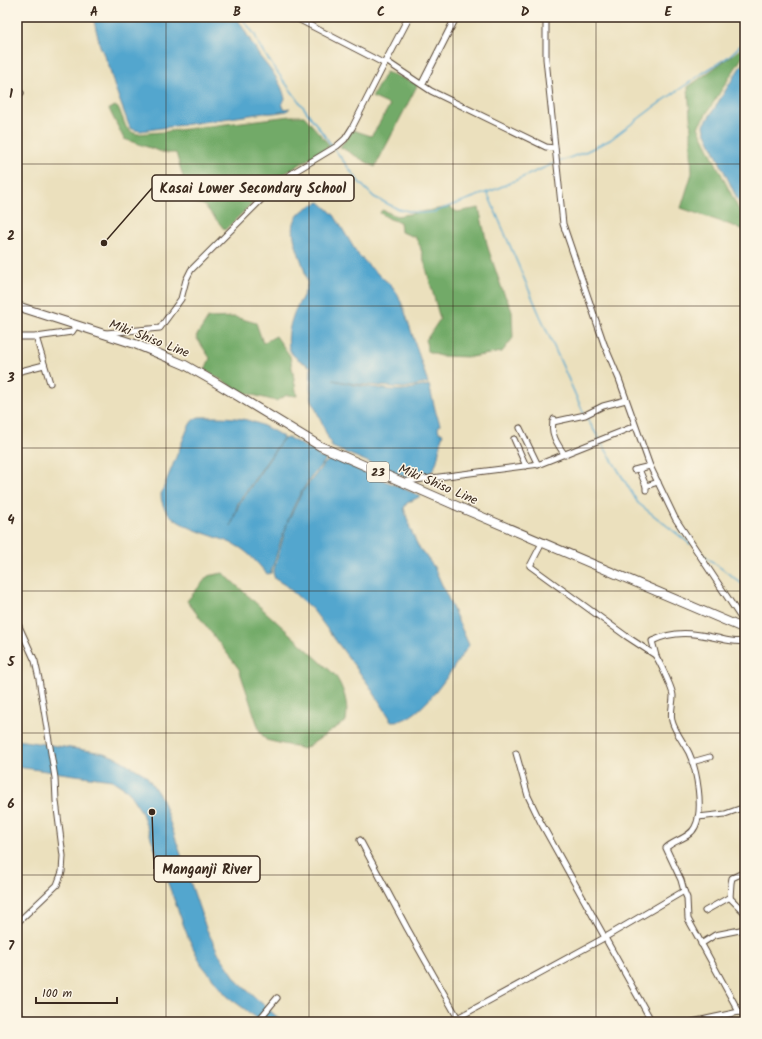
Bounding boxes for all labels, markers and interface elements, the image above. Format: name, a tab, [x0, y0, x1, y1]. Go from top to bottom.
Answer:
text: A	[90, 2, 98, 23]
text: B	[233, 2, 241, 23]
text: C	[377, 2, 385, 23]
text: D	[521, 2, 530, 23]
text: E	[664, 2, 672, 23]
text: 1	[9, 84, 13, 105]
callout: Kasai Lower Secondary School	[152, 175, 354, 201]
text: Kasai Lower Secondary School	[160, 178, 347, 200]
text: 2	[7, 226, 15, 247]
street label: Miki Shiso Line	[106, 314, 192, 364]
text: 3	[6, 368, 15, 389]
street label: Miki Shiso Line	[395, 459, 481, 511]
road number: 23	[367, 462, 389, 482]
text: 4	[7, 510, 15, 531]
text: 5	[7, 652, 16, 673]
text: 6	[7, 794, 15, 815]
callout: Manganji River	[154, 856, 260, 882]
text: Manganji River	[162, 859, 253, 881]
text: 7	[8, 936, 15, 957]
scale bar	[36, 979, 117, 1005]
text: 100 m	[42, 984, 73, 1003]

